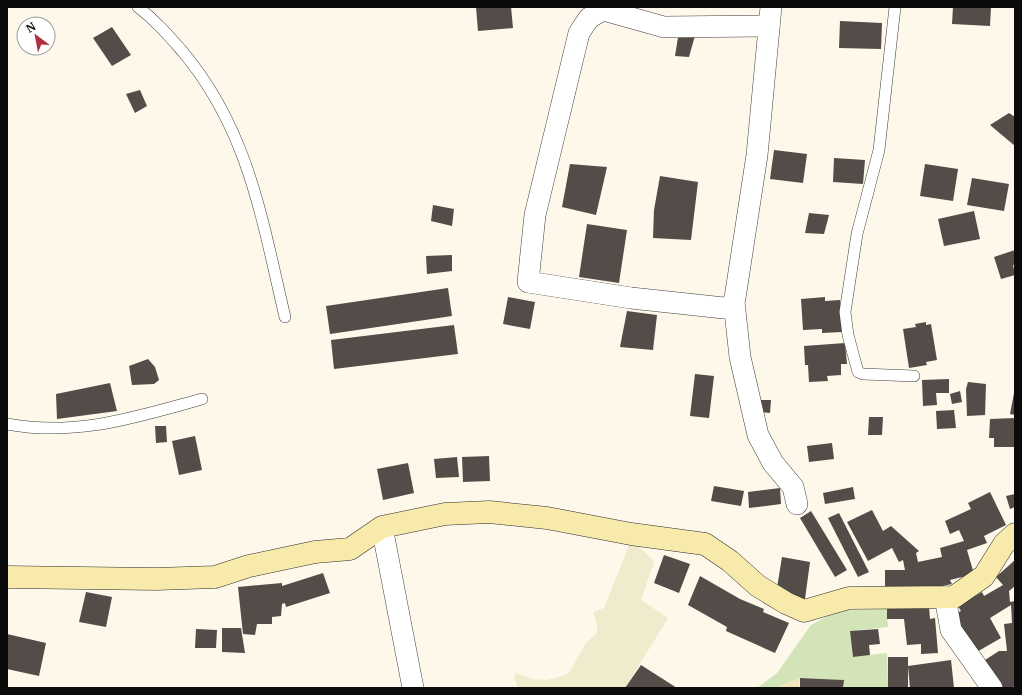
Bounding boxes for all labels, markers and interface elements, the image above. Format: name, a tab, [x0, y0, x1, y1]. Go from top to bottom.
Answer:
north arrow	[16, 16, 56, 56]
text: N	[23, 19, 38, 36]

